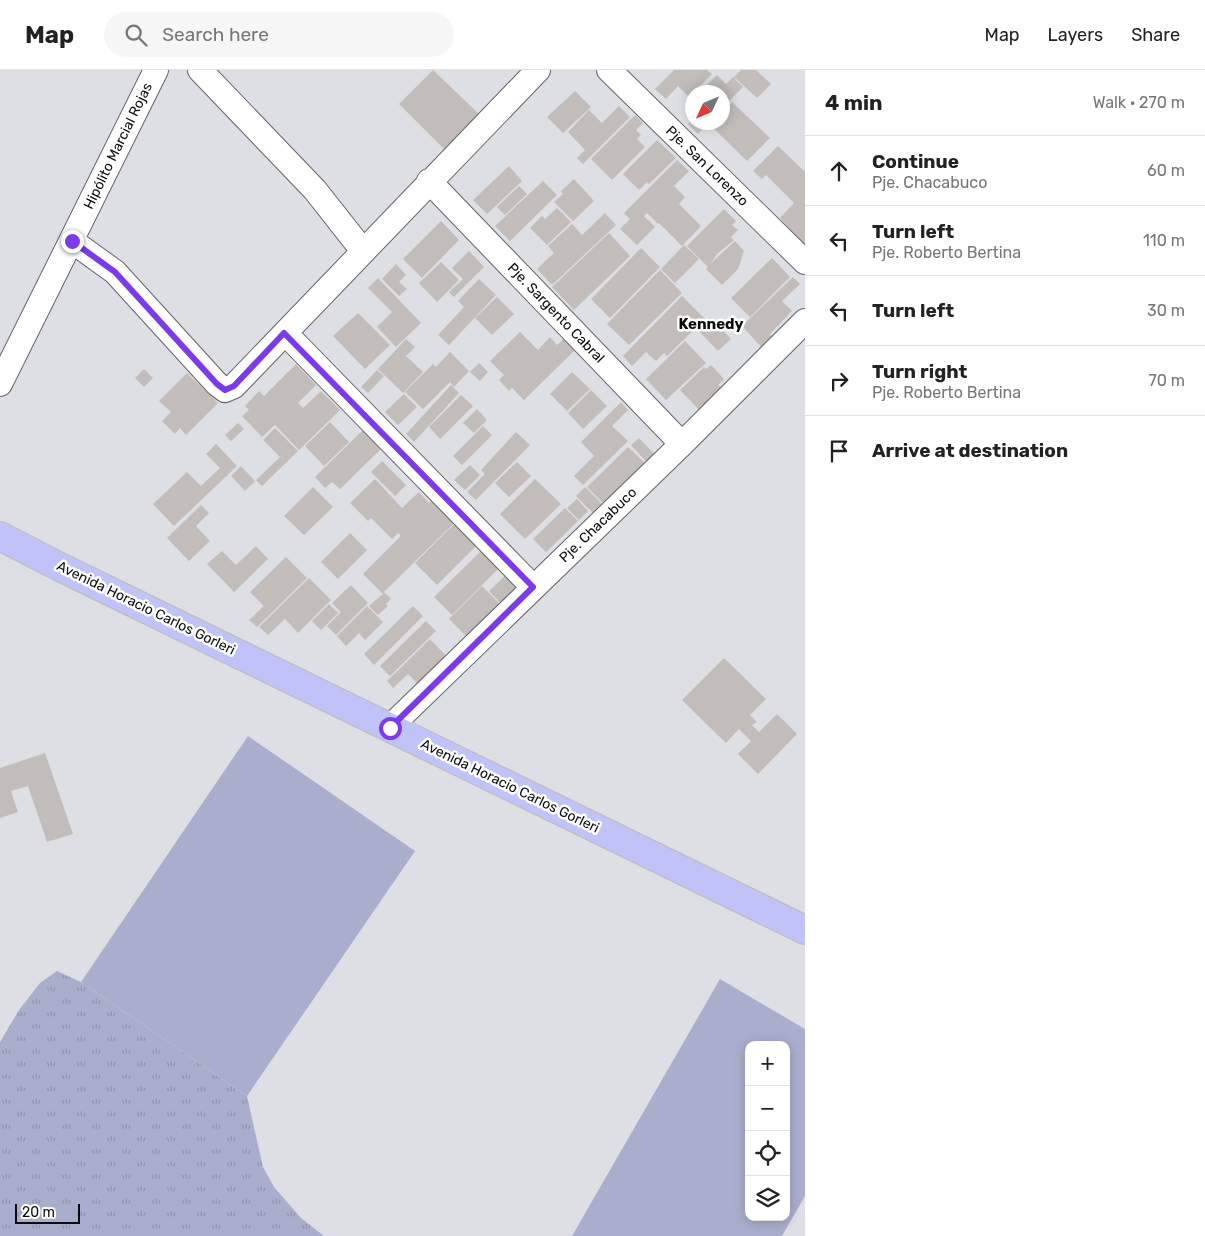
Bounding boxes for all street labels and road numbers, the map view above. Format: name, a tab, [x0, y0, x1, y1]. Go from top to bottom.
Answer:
street label: Hipólito Marcial Rojas	[80, 80, 156, 212]
street label: Pje. San Lorenzo	[662, 122, 752, 210]
street label: Pje. Sargento Cabral	[504, 260, 608, 366]
street label: Pje. Chacabuco	[556, 484, 640, 566]
street label: Avenida Horacio Carlos Gorleri	[54, 557, 238, 659]
street label: Avenida Horacio Carlos Gorleri	[418, 735, 602, 837]

